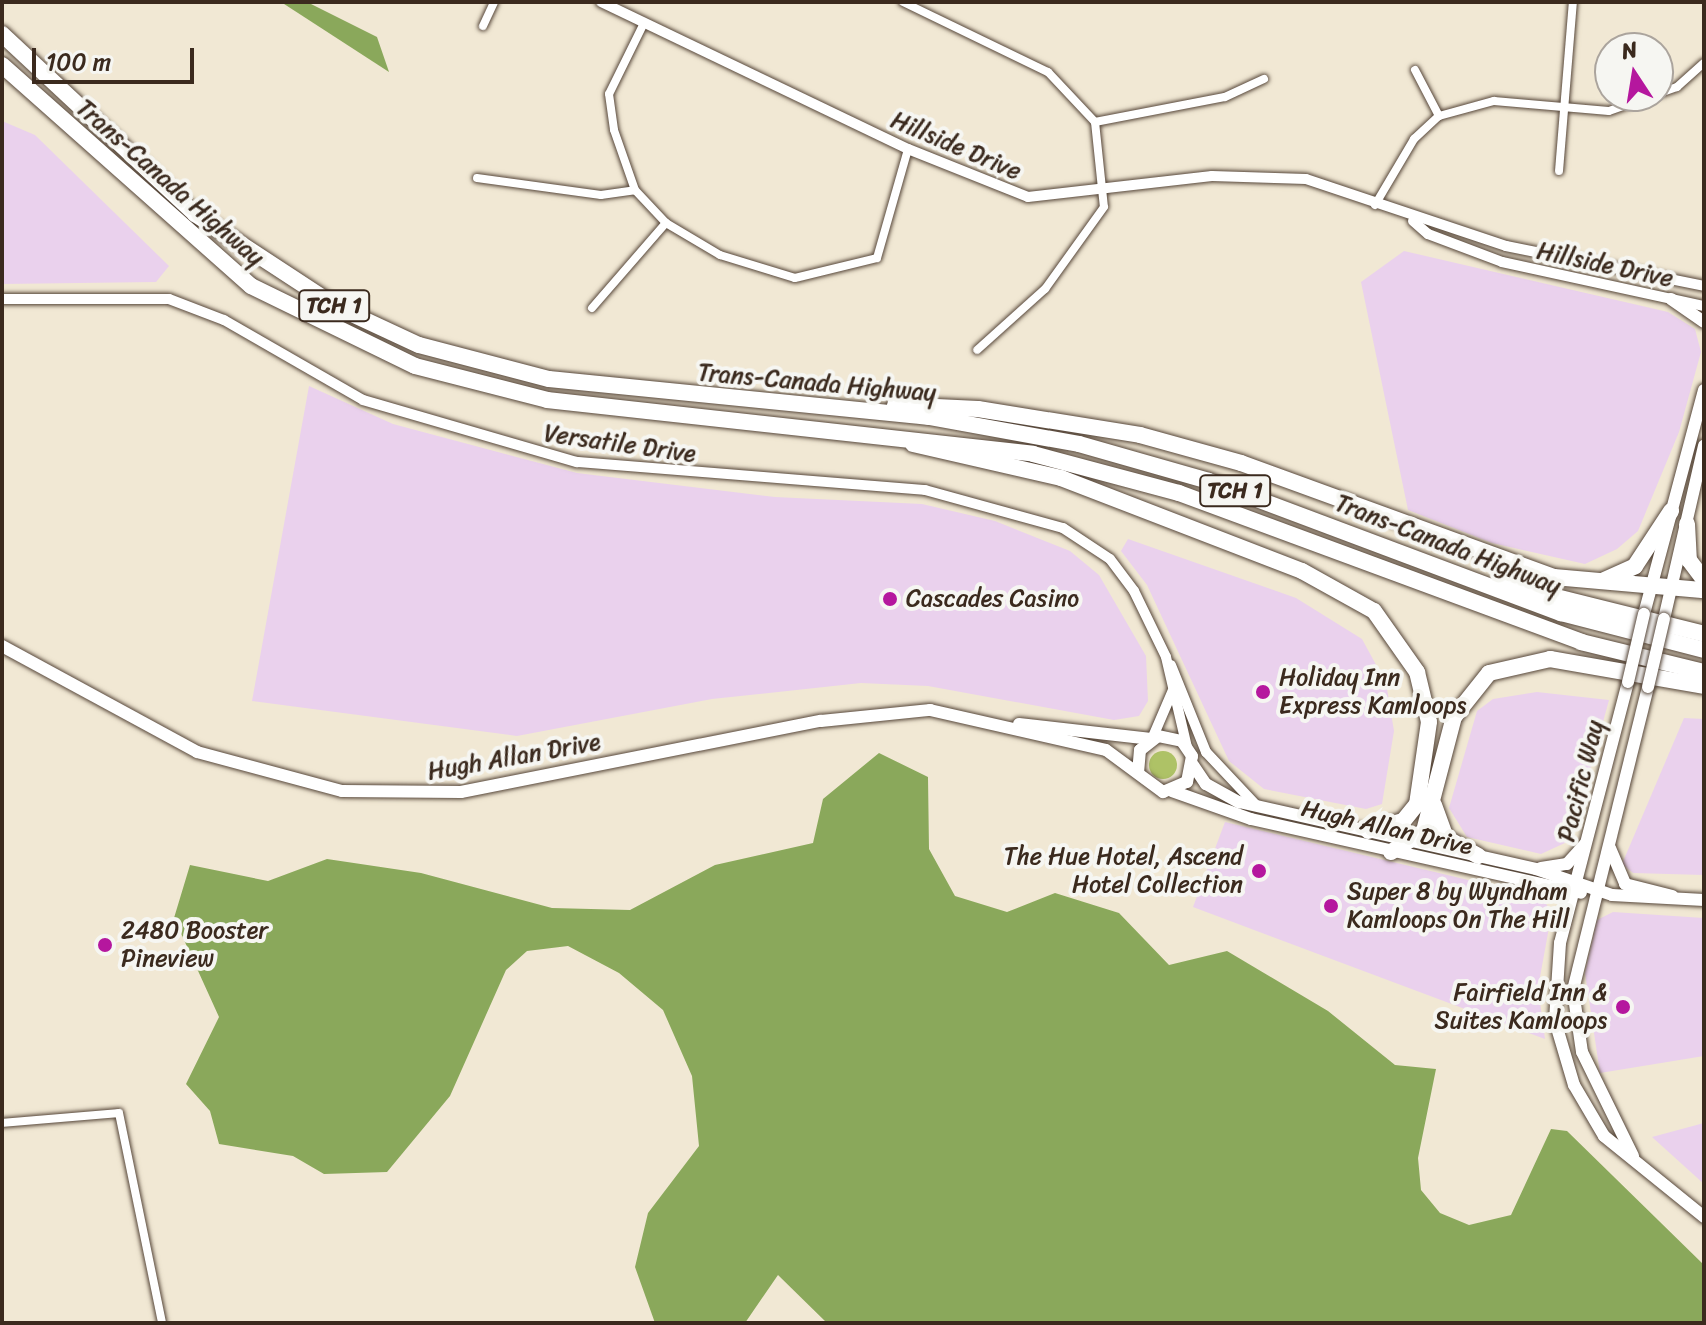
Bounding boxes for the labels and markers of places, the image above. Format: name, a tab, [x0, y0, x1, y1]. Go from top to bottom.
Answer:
place label: Cascades Casino	[906, 585, 1079, 613]
marker: Cascades Casino	[881, 590, 899, 608]
place label: Holiday Inn Express Kamloops	[1279, 664, 1467, 720]
marker: Holiday Inn Express Kamloops	[1254, 683, 1272, 701]
place label: The Hue Hotel, Ascend Hotel Collection	[1002, 843, 1243, 899]
marker: The Hue Hotel, Ascend Hotel Collection	[1250, 862, 1268, 880]
place label: Super 8 by Wyndham Kamloops On The Hill	[1347, 878, 1569, 934]
marker: Super 8 by Wyndham Kamloops On The Hill	[1322, 897, 1340, 915]
place label: 2480 Booster Pineview	[121, 917, 268, 973]
marker: 2480 Booster Pineview	[96, 936, 114, 954]
place label: Fairfield Inn & Suites Kamloops	[1433, 979, 1607, 1035]
marker: Fairfield Inn & Suites Kamloops	[1614, 998, 1632, 1016]

